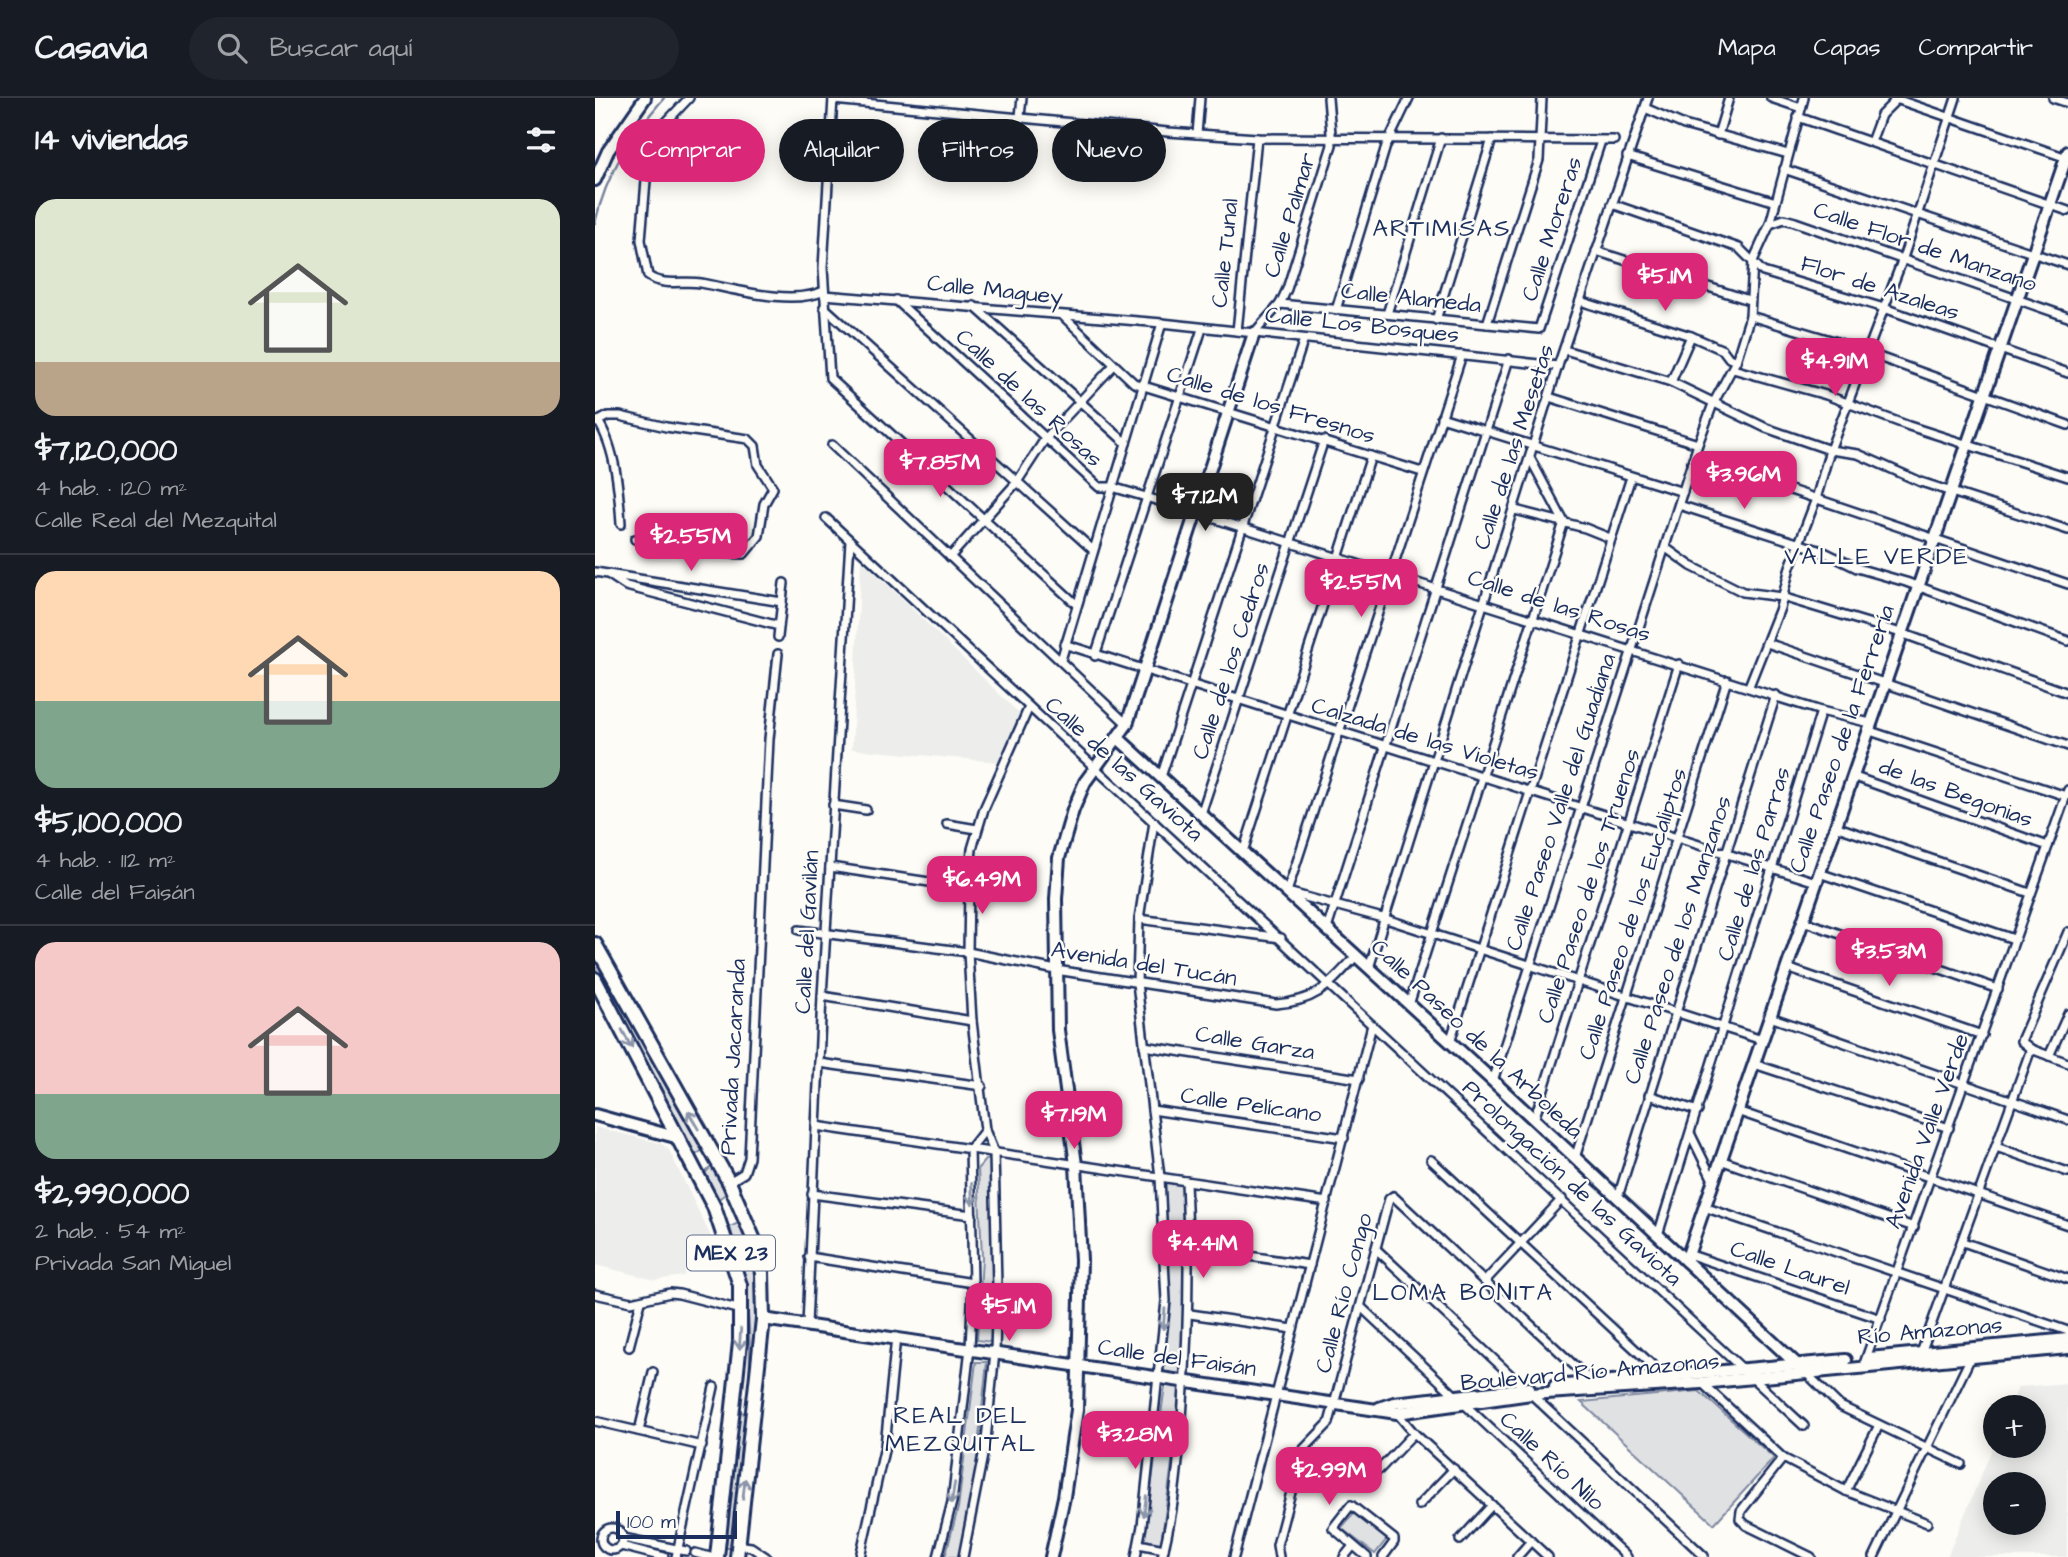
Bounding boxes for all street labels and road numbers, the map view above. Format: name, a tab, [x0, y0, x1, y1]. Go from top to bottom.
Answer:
street label: Calle Palmar	[1256, 148, 1324, 281]
street label: Calle Moreras	[1514, 153, 1590, 305]
street label: Calle Flor de Manzano	[1809, 194, 2041, 300]
street label: Calle Tunal	[1203, 197, 1247, 309]
street label: Flor de Azaleas	[1797, 247, 1963, 329]
street label: Calle Maguey	[925, 267, 1065, 314]
street label: Calle Alameda	[1339, 275, 1483, 321]
street label: Calle Los Bosques	[1263, 299, 1461, 351]
street label: Calle de las Rosas	[948, 321, 1110, 475]
street label: Calle de las Mesetas	[1466, 340, 1562, 554]
street label: Calle de los Fresnos	[1163, 358, 1379, 452]
street label: Calle de los Cedros	[1184, 558, 1278, 764]
street label: Calle de las Rosas	[1463, 561, 1655, 651]
street label: Calle Paseo de la Ferrería	[1781, 600, 1903, 877]
street label: Calle Paseo Valle del Guadiana	[1498, 649, 1624, 955]
street label: Calle de las Gaviota	[1038, 689, 1210, 849]
street label: Calzada de las Violetas	[1307, 689, 1543, 789]
street label: Calle Paseo de los Truenos	[1529, 744, 1649, 1028]
street label: de las Begonias	[1874, 750, 2037, 837]
street label: Calle de las Parras	[1709, 763, 1799, 965]
street label: Calle Paseo de los Eucaliptos	[1571, 764, 1695, 1064]
street label: Calle Paseo de los Manzanos	[1616, 792, 1740, 1088]
street label: Calle del Gavilán	[787, 849, 827, 1015]
street label: Calle Paseo de la Arboleda	[1364, 932, 1591, 1146]
street label: Avenida del Tucán	[1049, 934, 1239, 994]
street label: Privada Jacaranda	[712, 958, 754, 1156]
street label: Calle Garza	[1193, 1018, 1317, 1068]
street label: Avenida Valle Verde	[1877, 1029, 1977, 1233]
street label: Prolongación de las Gaviota	[1454, 1072, 1689, 1295]
street label: Calle Pelícano	[1179, 1079, 1323, 1131]
street label: Calle Río Congo	[1307, 1209, 1382, 1377]
street label: Calle Laurel	[1726, 1233, 1854, 1303]
road number: MEX 23	[687, 1236, 775, 1270]
street label: Río Amazonas	[1856, 1309, 2004, 1353]
street label: Calle del Faisán	[1096, 1331, 1258, 1385]
street label: Boulevard Río Amazonas	[1459, 1345, 1721, 1399]
street label: Calle Río Nilo	[1492, 1404, 1612, 1518]

